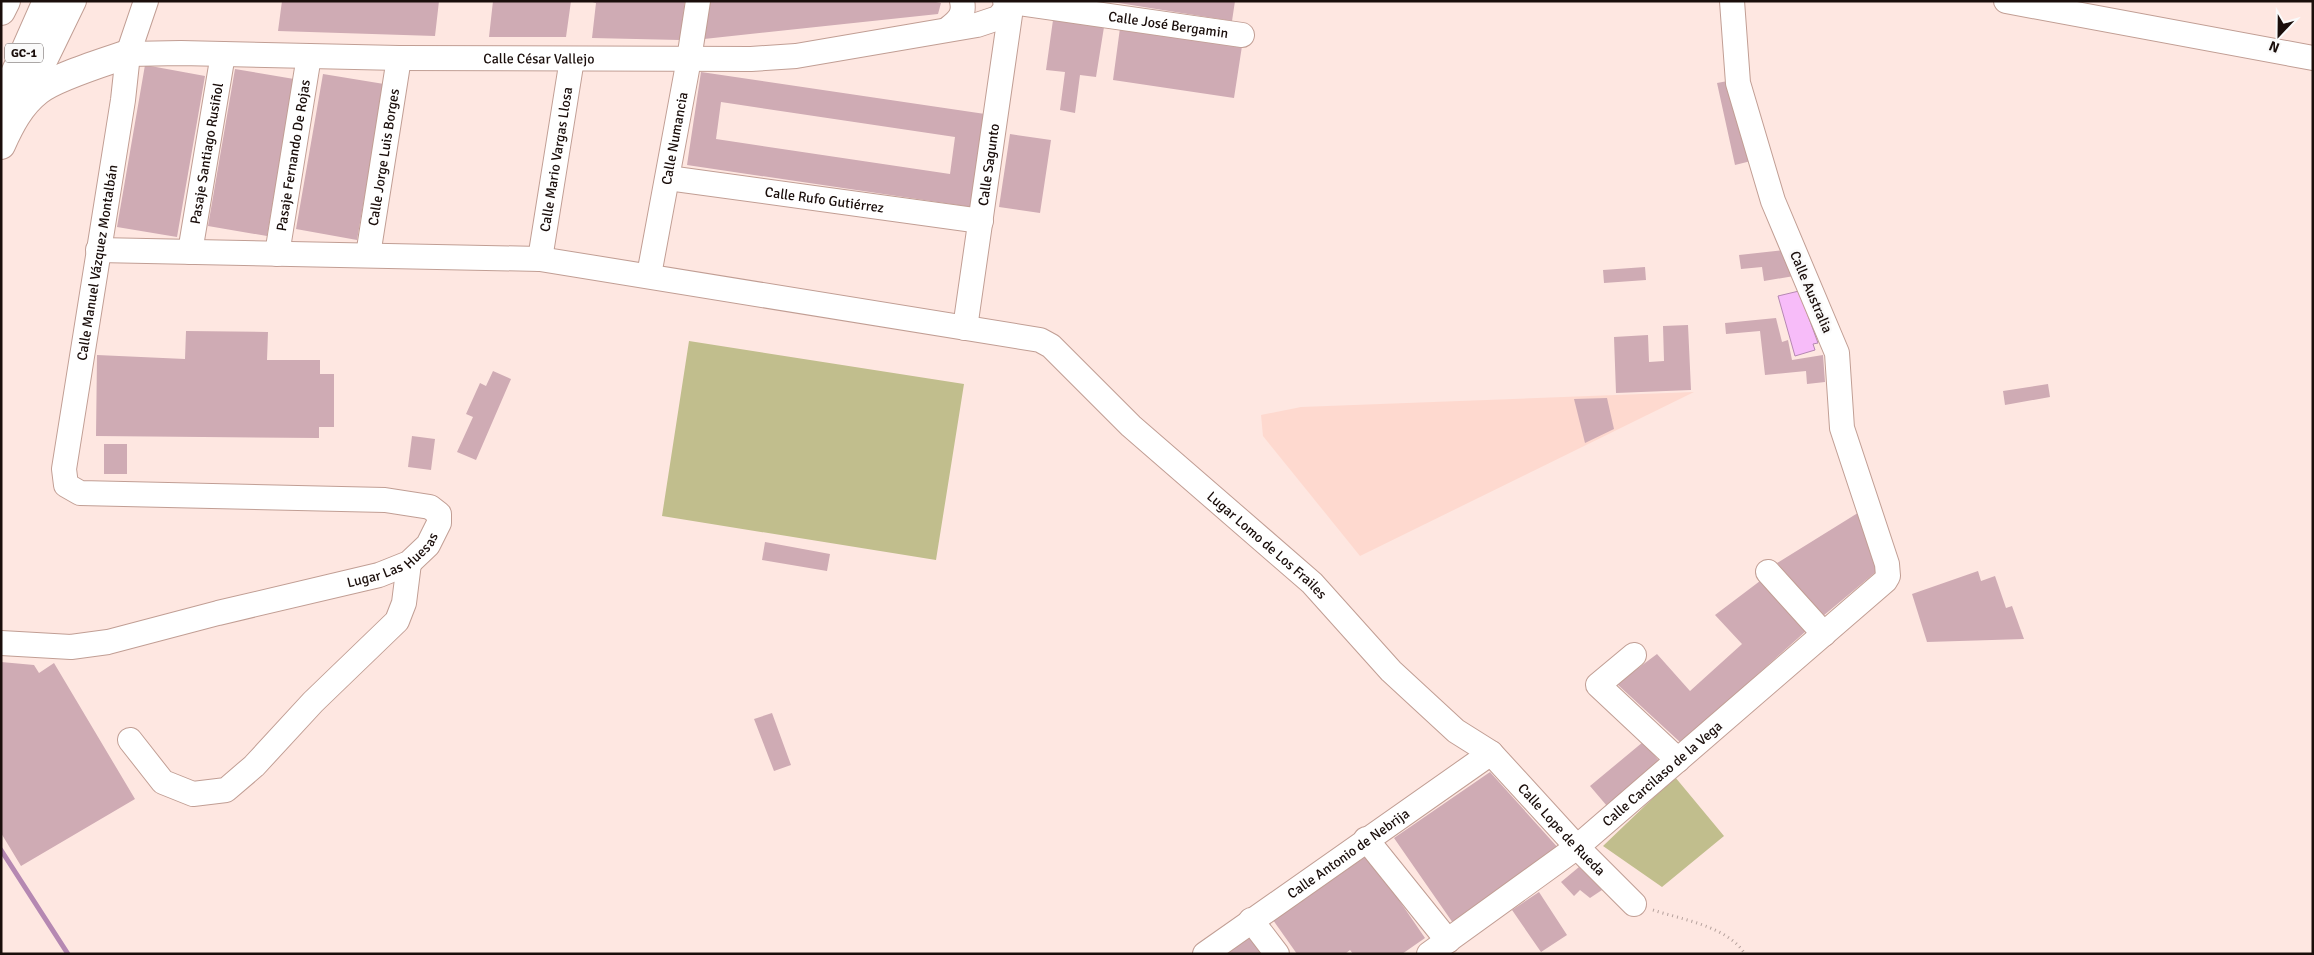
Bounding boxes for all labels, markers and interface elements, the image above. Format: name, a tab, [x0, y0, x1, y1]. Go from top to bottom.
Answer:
street label: Calle José Bergamin	[1107, 7, 1229, 41]
north arrow	[2254, 10, 2304, 60]
text: N	[2267, 37, 2282, 56]
road number: GC-1	[5, 44, 43, 62]
street label: Calle César Vallejo	[483, 50, 595, 67]
street label: Pasaje Fernando De Rojas	[272, 78, 314, 232]
street label: Pasaje Santiago Rusiñol	[186, 81, 227, 225]
street label: Calle Mario Vargas Llosa	[536, 86, 576, 233]
street label: Calle Jorge Luis Borges	[364, 87, 403, 227]
street label: Calle Numancia	[657, 90, 691, 186]
street label: Calle Sagunto	[974, 122, 1003, 207]
street label: Calle Manuel Vázquez Montalbán	[73, 163, 121, 362]
street label: Calle Rufo Gutiérrez	[764, 183, 885, 216]
street label: Calle Australia	[1786, 248, 1836, 336]
street label: Lugar Lomo de Los Frailes	[1204, 487, 1331, 602]
street label: Lugar Las Huesas	[345, 530, 441, 591]
street label: Calle Carcilaso de la Vega	[1599, 717, 1725, 830]
street label: Calle Lope de Rueda	[1514, 780, 1609, 879]
street label: Calle Antonio de Nebrija	[1284, 805, 1412, 902]

